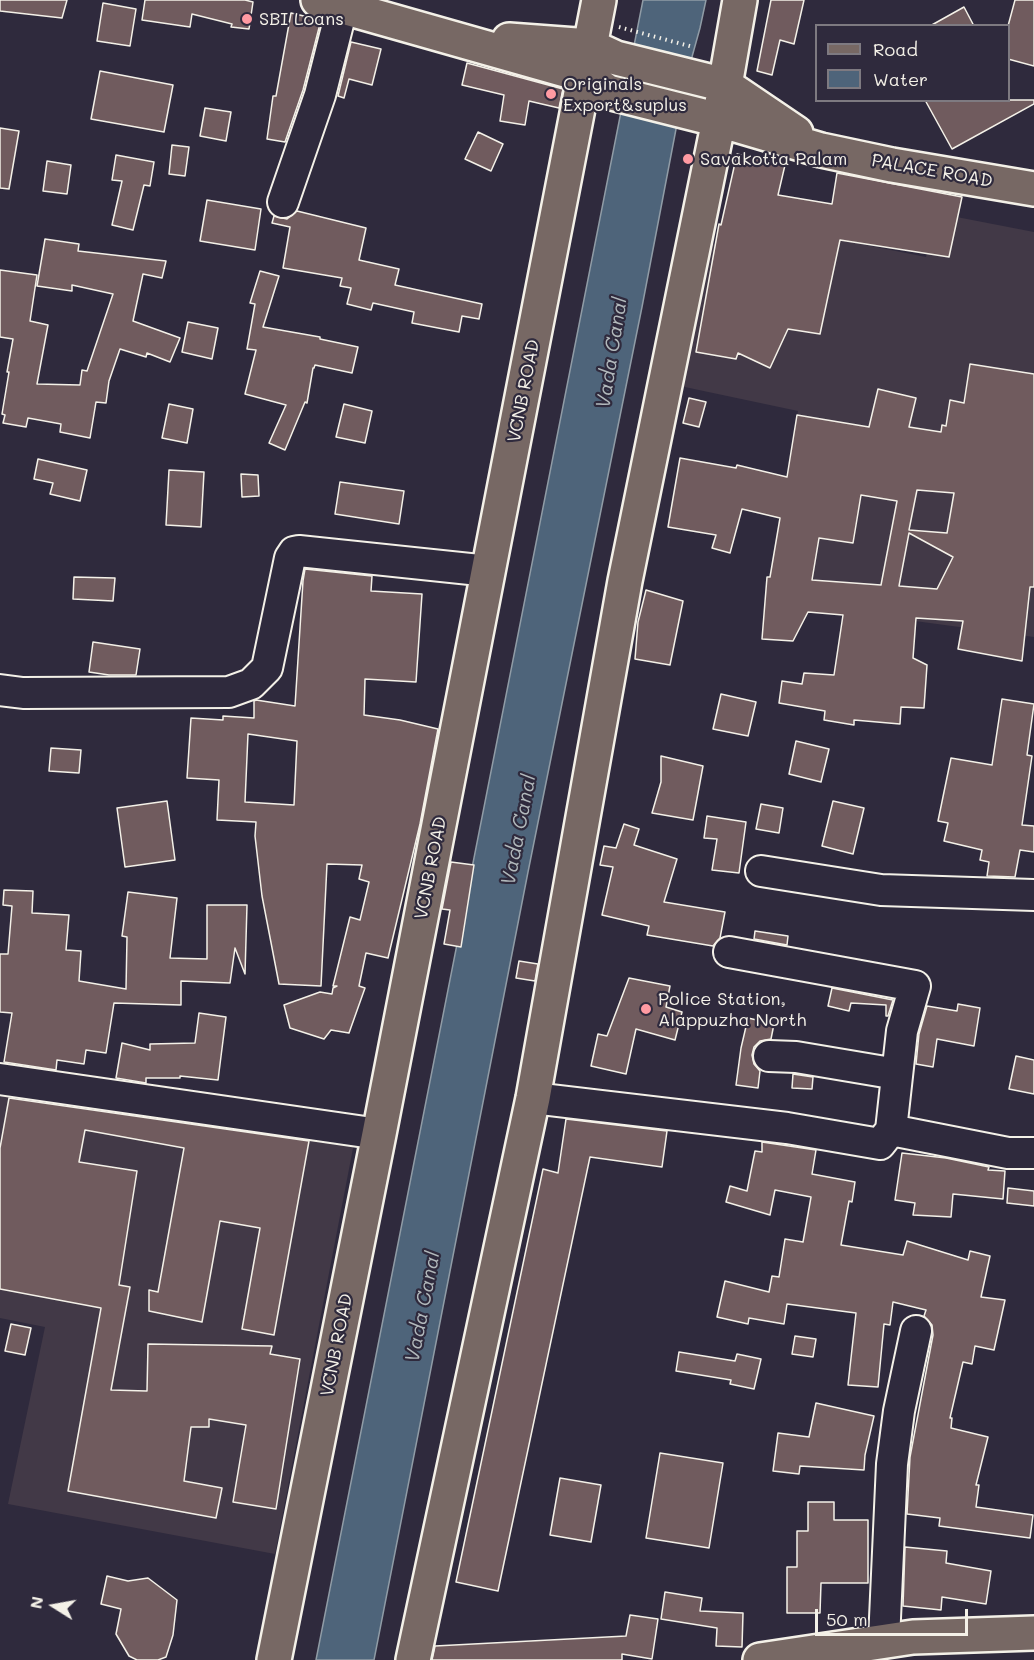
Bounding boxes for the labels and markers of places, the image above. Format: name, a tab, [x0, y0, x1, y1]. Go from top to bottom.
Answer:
place label: SBI Loans	[259, 8, 344, 30]
marker: SBI Loans	[240, 12, 254, 26]
place label: Originals Export&suplus	[563, 73, 687, 116]
marker: Originals Export&suplus	[544, 87, 558, 101]
place label: Savakotta Palam	[700, 148, 847, 170]
marker: Savakotta Palam	[681, 152, 695, 166]
place label: Police Station, Alappuzha North	[658, 988, 806, 1030]
marker: Police Station, Alappuzha North	[639, 1002, 653, 1016]

